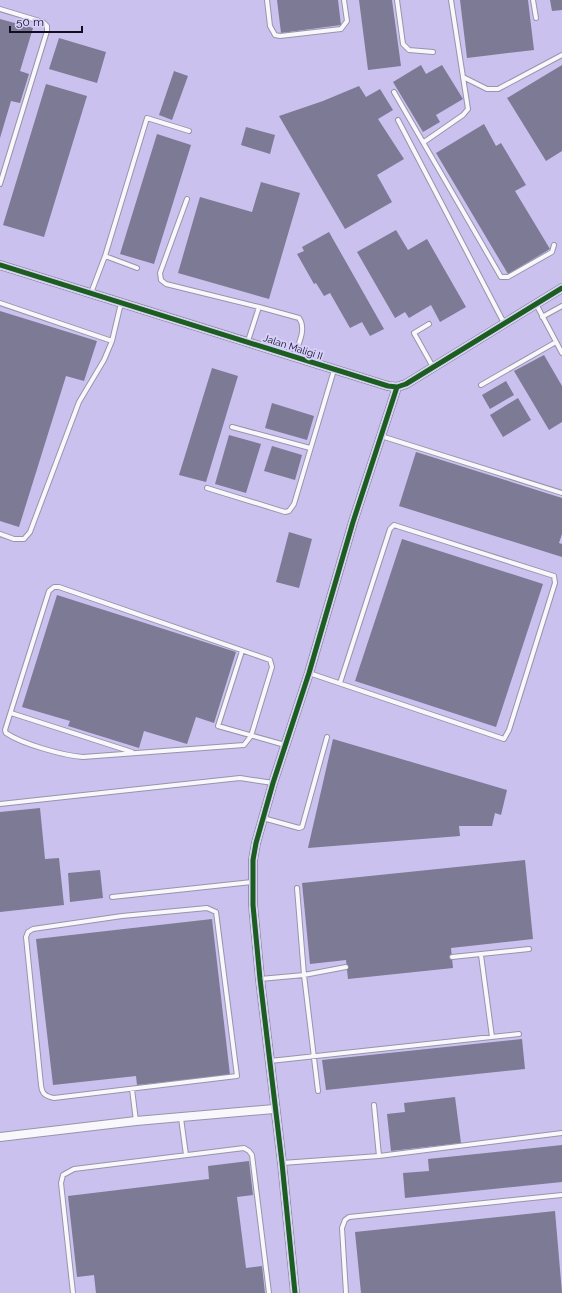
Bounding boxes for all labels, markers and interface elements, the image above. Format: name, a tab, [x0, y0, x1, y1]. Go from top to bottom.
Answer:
scale bar	[10, 8, 82, 34]
text: 50 m	[16, 15, 44, 29]
street label: Jalan Maligi II	[262, 332, 324, 362]

